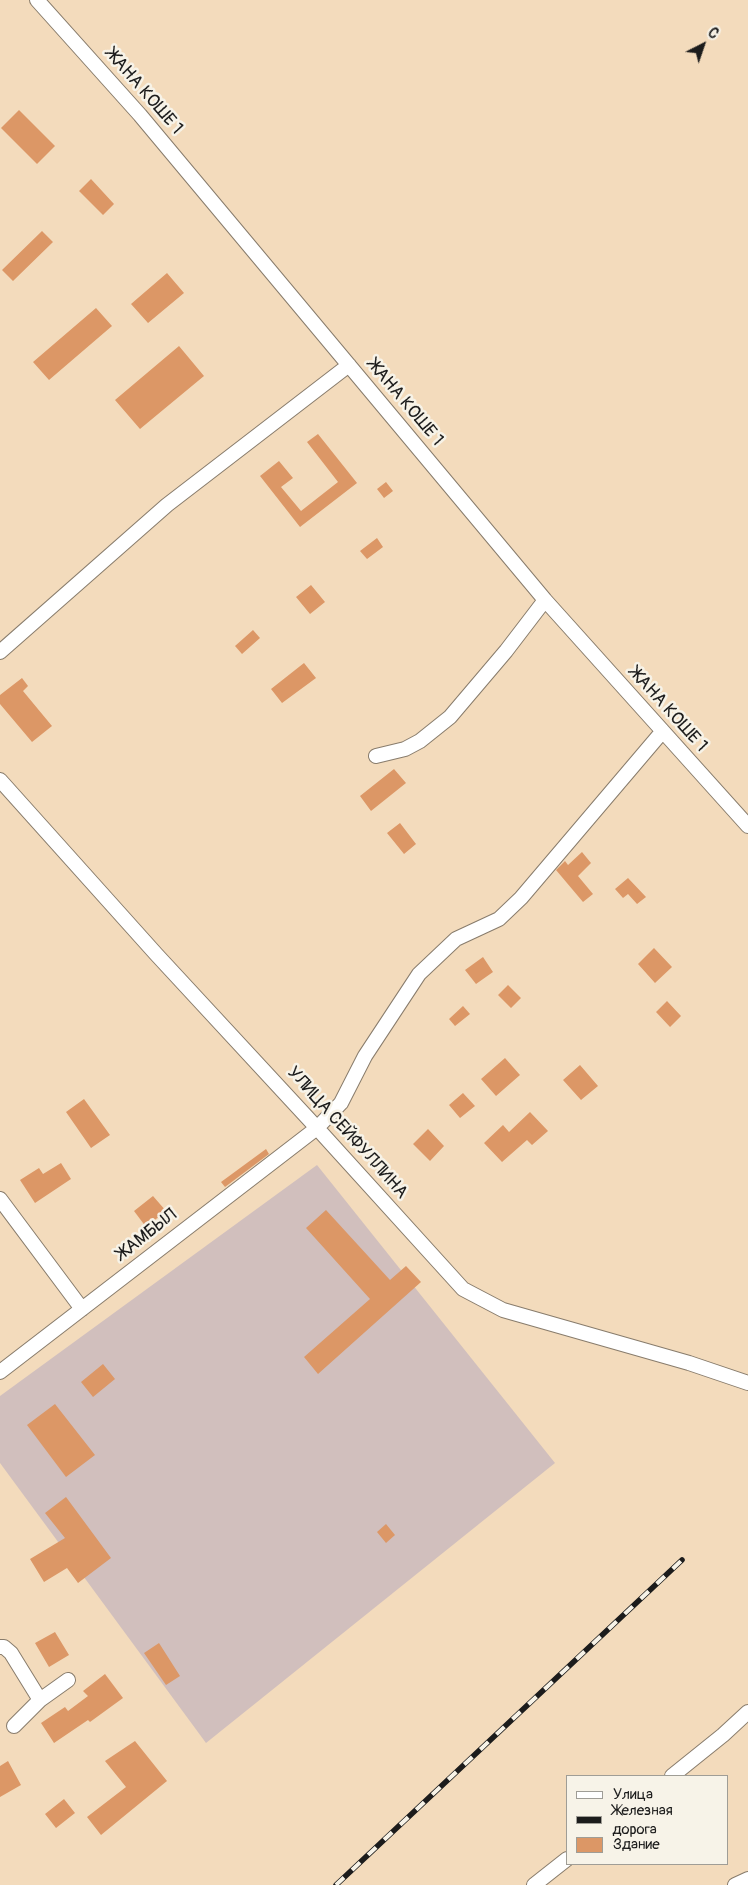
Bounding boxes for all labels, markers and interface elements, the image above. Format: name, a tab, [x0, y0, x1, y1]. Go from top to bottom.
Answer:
north arrow	[678, 20, 728, 70]
text: С	[704, 24, 722, 43]
street label: ЖАНА КОШЕ 1	[101, 45, 187, 139]
street label: ЖАНА КОШЕ 1	[363, 355, 447, 451]
street label: ЖАНА КОШЕ 1	[624, 663, 712, 757]
street label: УЛИЦА СЕЙФУЛЛИНА	[282, 1062, 412, 1204]
street label: ЖАМБЫЛ	[113, 1205, 181, 1265]
legend	[566, 1775, 728, 1865]
text: Улица	[613, 1785, 653, 1804]
text: Железная дорога	[612, 1801, 673, 1839]
text: Здание	[613, 1835, 660, 1854]

